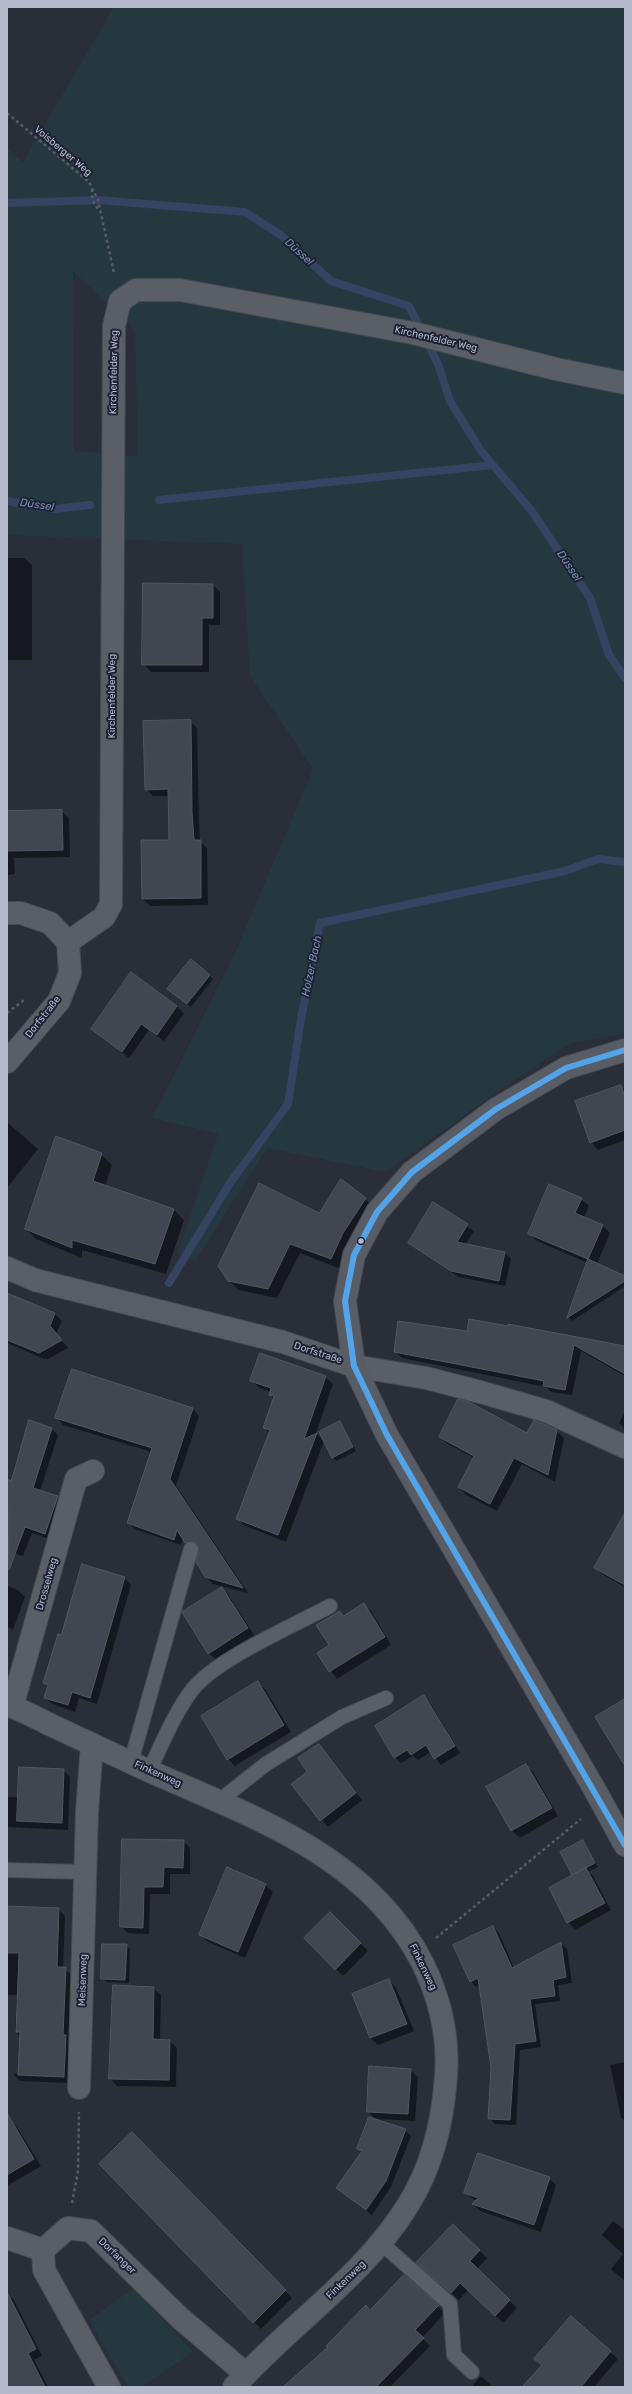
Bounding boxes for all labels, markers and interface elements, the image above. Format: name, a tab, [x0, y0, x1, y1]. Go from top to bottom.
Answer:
street label: Voisberger Weg	[32, 123, 94, 179]
water label: Düssel	[282, 236, 316, 268]
street label: Kirchenfelder Weg	[394, 324, 478, 354]
street label: Kirchenfelder Weg	[107, 330, 121, 414]
water label: Düssel	[19, 496, 55, 514]
water label: Düssel	[554, 548, 584, 584]
street label: Kirchenfelder Weg	[106, 654, 118, 738]
water label: Holzer Bach	[299, 934, 325, 998]
street label: Dorfstraße	[23, 994, 63, 1040]
unlabelled marker	[356, 1236, 366, 1246]
street label: Dorfstraße	[292, 1340, 344, 1366]
street label: Drosselweg	[34, 1556, 60, 1612]
street label: Finkenweg	[133, 1758, 183, 1790]
street label: Finkenweg	[407, 1942, 439, 1992]
street label: Meisenweg	[76, 1954, 90, 2006]
street label: Dorfanger	[96, 2235, 138, 2277]
street label: Finkenweg	[324, 2258, 368, 2302]

